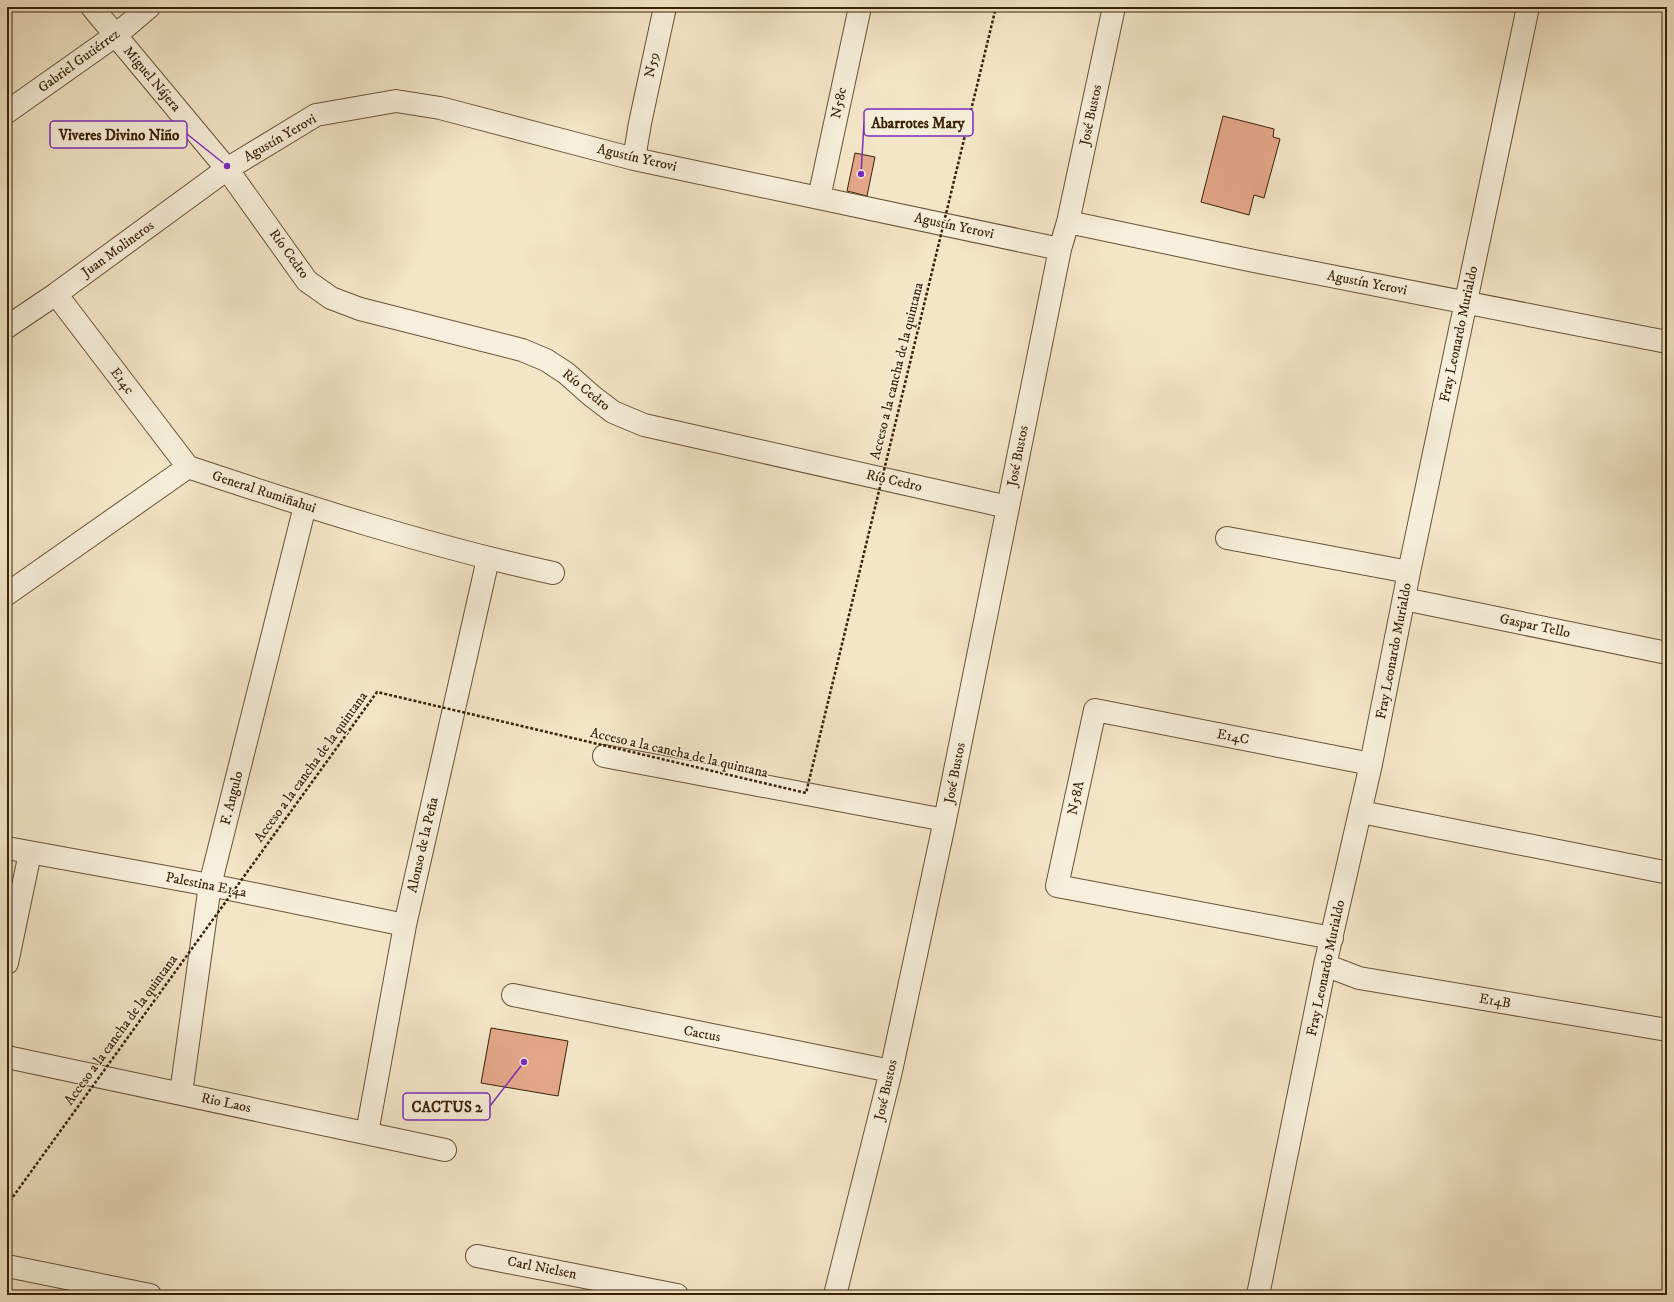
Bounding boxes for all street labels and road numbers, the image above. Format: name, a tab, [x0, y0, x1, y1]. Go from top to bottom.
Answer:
street label: Gabriel Gutiérrez	[35, 25, 123, 97]
street label: Miguel Nájera	[119, 42, 185, 116]
street label: N59	[641, 51, 663, 79]
street label: José Bustos	[1075, 83, 1106, 149]
street label: N58c	[827, 86, 851, 120]
street label: Agustín Yerovi	[240, 110, 320, 166]
street label: Agustín Yerovi	[595, 140, 679, 176]
street label: Agustín Yerovi	[912, 209, 996, 243]
street label: Juan Molineros	[77, 216, 158, 283]
street label: Río Cedro	[265, 226, 313, 282]
street label: Fray Leonardo Murialdo	[1436, 264, 1482, 404]
street label: Agustín Yerovi	[1325, 266, 1409, 300]
street label: Acceso a la cancha de la quintana	[866, 280, 928, 462]
street label: E14c	[106, 364, 138, 398]
street label: Río Cedro	[558, 365, 614, 415]
street label: José Bustos	[1003, 424, 1033, 490]
street label: Río Cedro	[864, 466, 924, 496]
street label: General Rumiñahui	[210, 467, 319, 517]
street label: Fray Leonardo Murialdo	[1372, 581, 1416, 721]
street label: Gaspar Tello	[1498, 610, 1572, 642]
street label: Acceso a la cancha de la quintana	[250, 688, 372, 846]
street label: Acceso a la cancha de la quintana	[588, 724, 770, 782]
street label: E14C	[1215, 725, 1251, 749]
street label: José Bustos	[940, 741, 970, 807]
street label: F. Angulo	[217, 769, 247, 827]
street label: N58A	[1064, 778, 1089, 817]
street label: Alonso de la Peña	[403, 795, 443, 895]
street label: Palestina E14a	[164, 868, 248, 902]
street label: Fray Leonardo Murialdo	[1303, 898, 1349, 1038]
street label: Acceso a la cancha de la quintana	[60, 951, 182, 1109]
street label: E14B	[1478, 989, 1512, 1013]
street label: Cactus	[682, 1022, 722, 1046]
street label: José Bustos	[870, 1058, 902, 1124]
street label: Rio Laos	[200, 1089, 253, 1117]
street label: Carl Nielsen	[506, 1252, 579, 1284]

